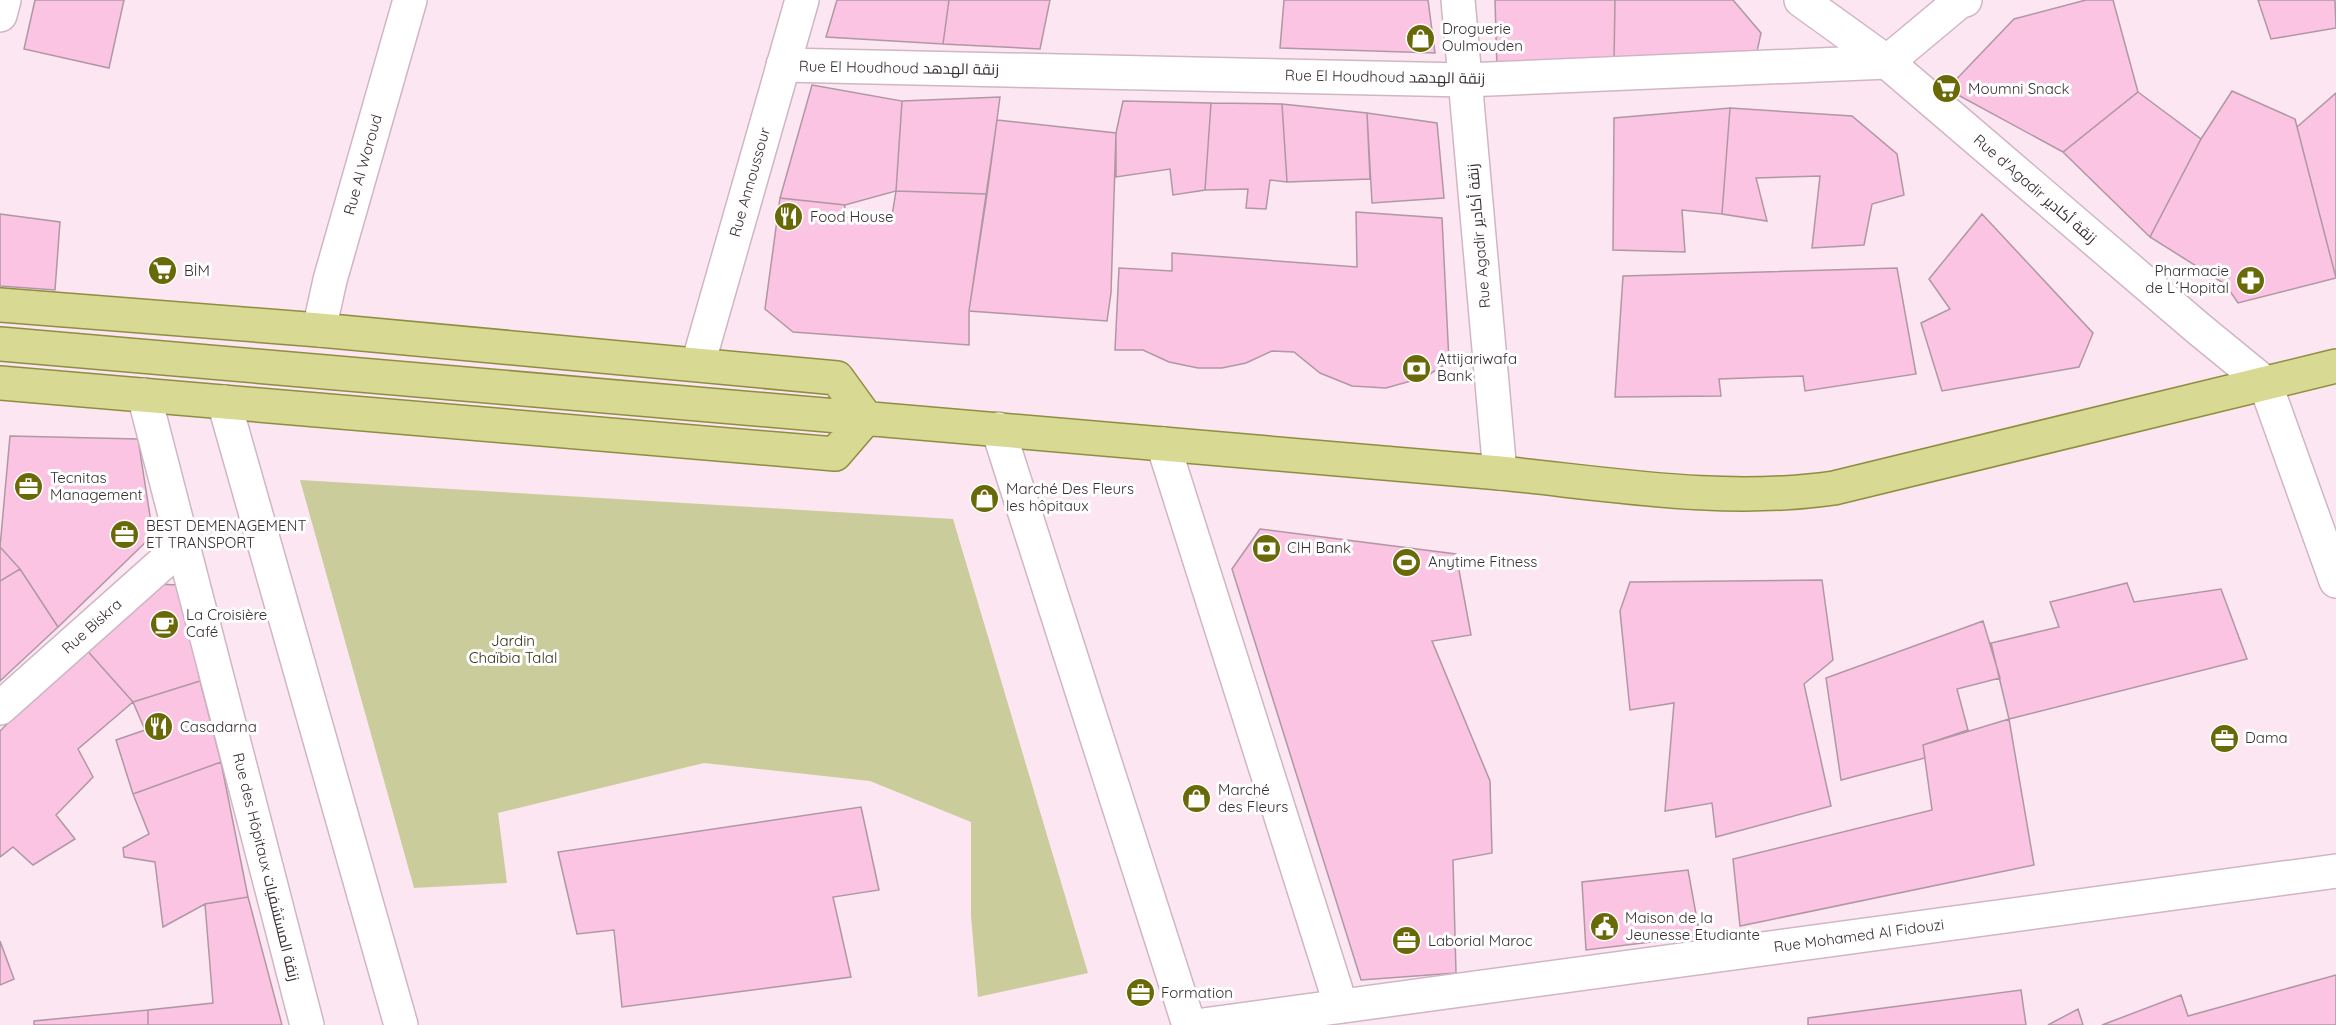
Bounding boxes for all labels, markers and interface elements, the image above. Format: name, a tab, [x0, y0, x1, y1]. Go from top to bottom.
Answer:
place label: Droguerie Oulmouden	[1442, 19, 1523, 55]
shop icon: Droguerie Oulmouden	[1405, 22, 1437, 54]
street label: Rue El Houdhoud زنقة الهدهد	[799, 56, 999, 80]
street label: Rue El Houdhoud زنقة الهدهد	[1285, 65, 1485, 89]
supermarket icon: Moumni Snack	[1931, 73, 1963, 105]
place label: Moumni Snack	[1968, 79, 2070, 98]
street label: Rue Al Woroud	[339, 112, 386, 217]
street label: Rue Annoussour	[725, 125, 774, 239]
street label: Rue d'Agadir زنقة أكادير	[1970, 130, 2101, 247]
street label: Rue Agadir زنقة أكادير	[1463, 163, 1494, 309]
restaurant icon: Food House	[773, 201, 805, 233]
place label: Food House	[810, 207, 893, 226]
supermarket icon: BİM	[147, 255, 179, 287]
place label: BİM	[184, 261, 210, 280]
place label: Pharmacie de L´Hopital	[2145, 261, 2229, 297]
pharmacy icon: Pharmacie de L´Hopital	[2234, 264, 2266, 296]
place label: Attijariwafa Bank	[1437, 349, 1517, 385]
bank icon: Attijariwafa Bank	[1400, 352, 1432, 384]
place label: Tecnitas Management	[50, 468, 143, 504]
office icon: Tecnitas Management	[13, 471, 45, 503]
place label: Marché Des Fleurs les hôpitaux	[1006, 479, 1134, 515]
shop icon: Marché Des Fleurs les hôpitaux	[969, 482, 1001, 514]
place label: BEST DEMENAGEMENT ET TRANSPORT	[146, 516, 307, 552]
office icon: BEST DEMENAGEMENT ET TRANSPORT	[109, 519, 141, 551]
bank icon: CIH Bank	[1250, 532, 1282, 564]
place label: CIH Bank	[1287, 538, 1351, 557]
sports icon: Anytime Fitness	[1391, 546, 1423, 578]
place label: Anytime Fitness	[1428, 552, 1537, 571]
street label: Rue Biskra	[58, 594, 125, 657]
place label: La Croisière Café	[186, 605, 267, 641]
cafe icon: La Croisière Café	[149, 608, 181, 640]
park label: Jardin Chaïbia Talal	[469, 631, 557, 667]
restaurant icon: Casadarna	[143, 711, 175, 743]
place label: Casadarna	[180, 717, 257, 736]
office icon: Dama	[2208, 722, 2240, 754]
place label: Dama	[2245, 728, 2288, 747]
street label: Rue des Hôpitaux زنقة المستشفيات	[229, 751, 304, 983]
place label: Marché des Fleurs	[1218, 780, 1288, 816]
shop icon: Marché des Fleurs	[1181, 783, 1213, 815]
place label: Maison de la Jeunesse Etudiante	[1625, 908, 1760, 944]
public building icon: Maison de la Jeunesse Etudiante	[1588, 911, 1620, 943]
street label: Rue Mohamed Al Fidouzi	[1773, 914, 1945, 956]
office icon: Laborial Maroc	[1391, 925, 1423, 957]
place label: Laborial Maroc	[1428, 931, 1533, 950]
office icon: Formation	[1124, 977, 1156, 1009]
place label: Formation	[1161, 983, 1233, 1002]

